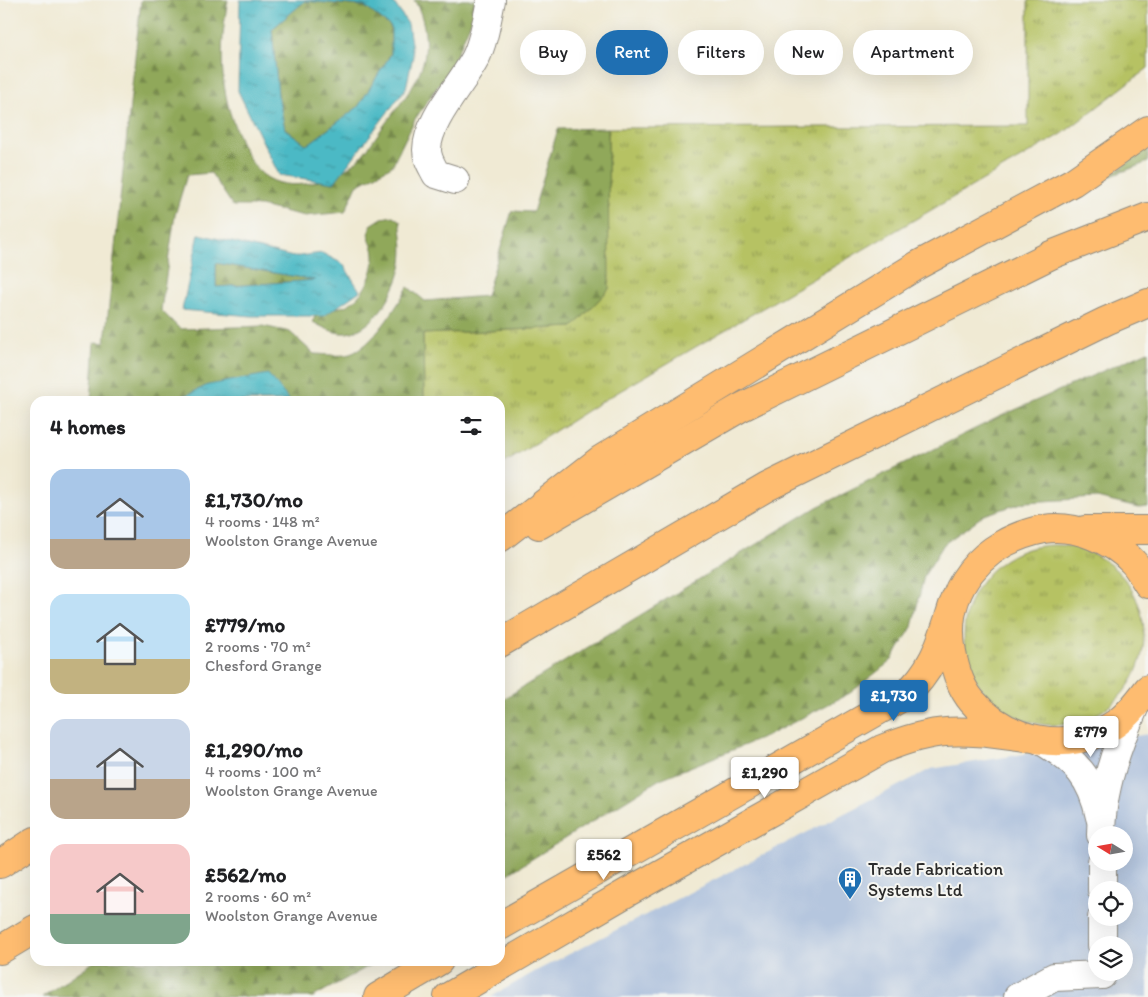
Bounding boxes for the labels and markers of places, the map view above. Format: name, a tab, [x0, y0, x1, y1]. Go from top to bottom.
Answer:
pin: £1,730	[853, 680, 935, 722]
pin: £779	[1061, 716, 1121, 758]
pin: £1,290	[724, 756, 806, 799]
pin: £562	[574, 838, 634, 881]
place label: Trade Fabrication Systems Ltd	[868, 858, 1003, 901]
building icon: Trade Fabrication Systems Ltd	[837, 866, 863, 900]

